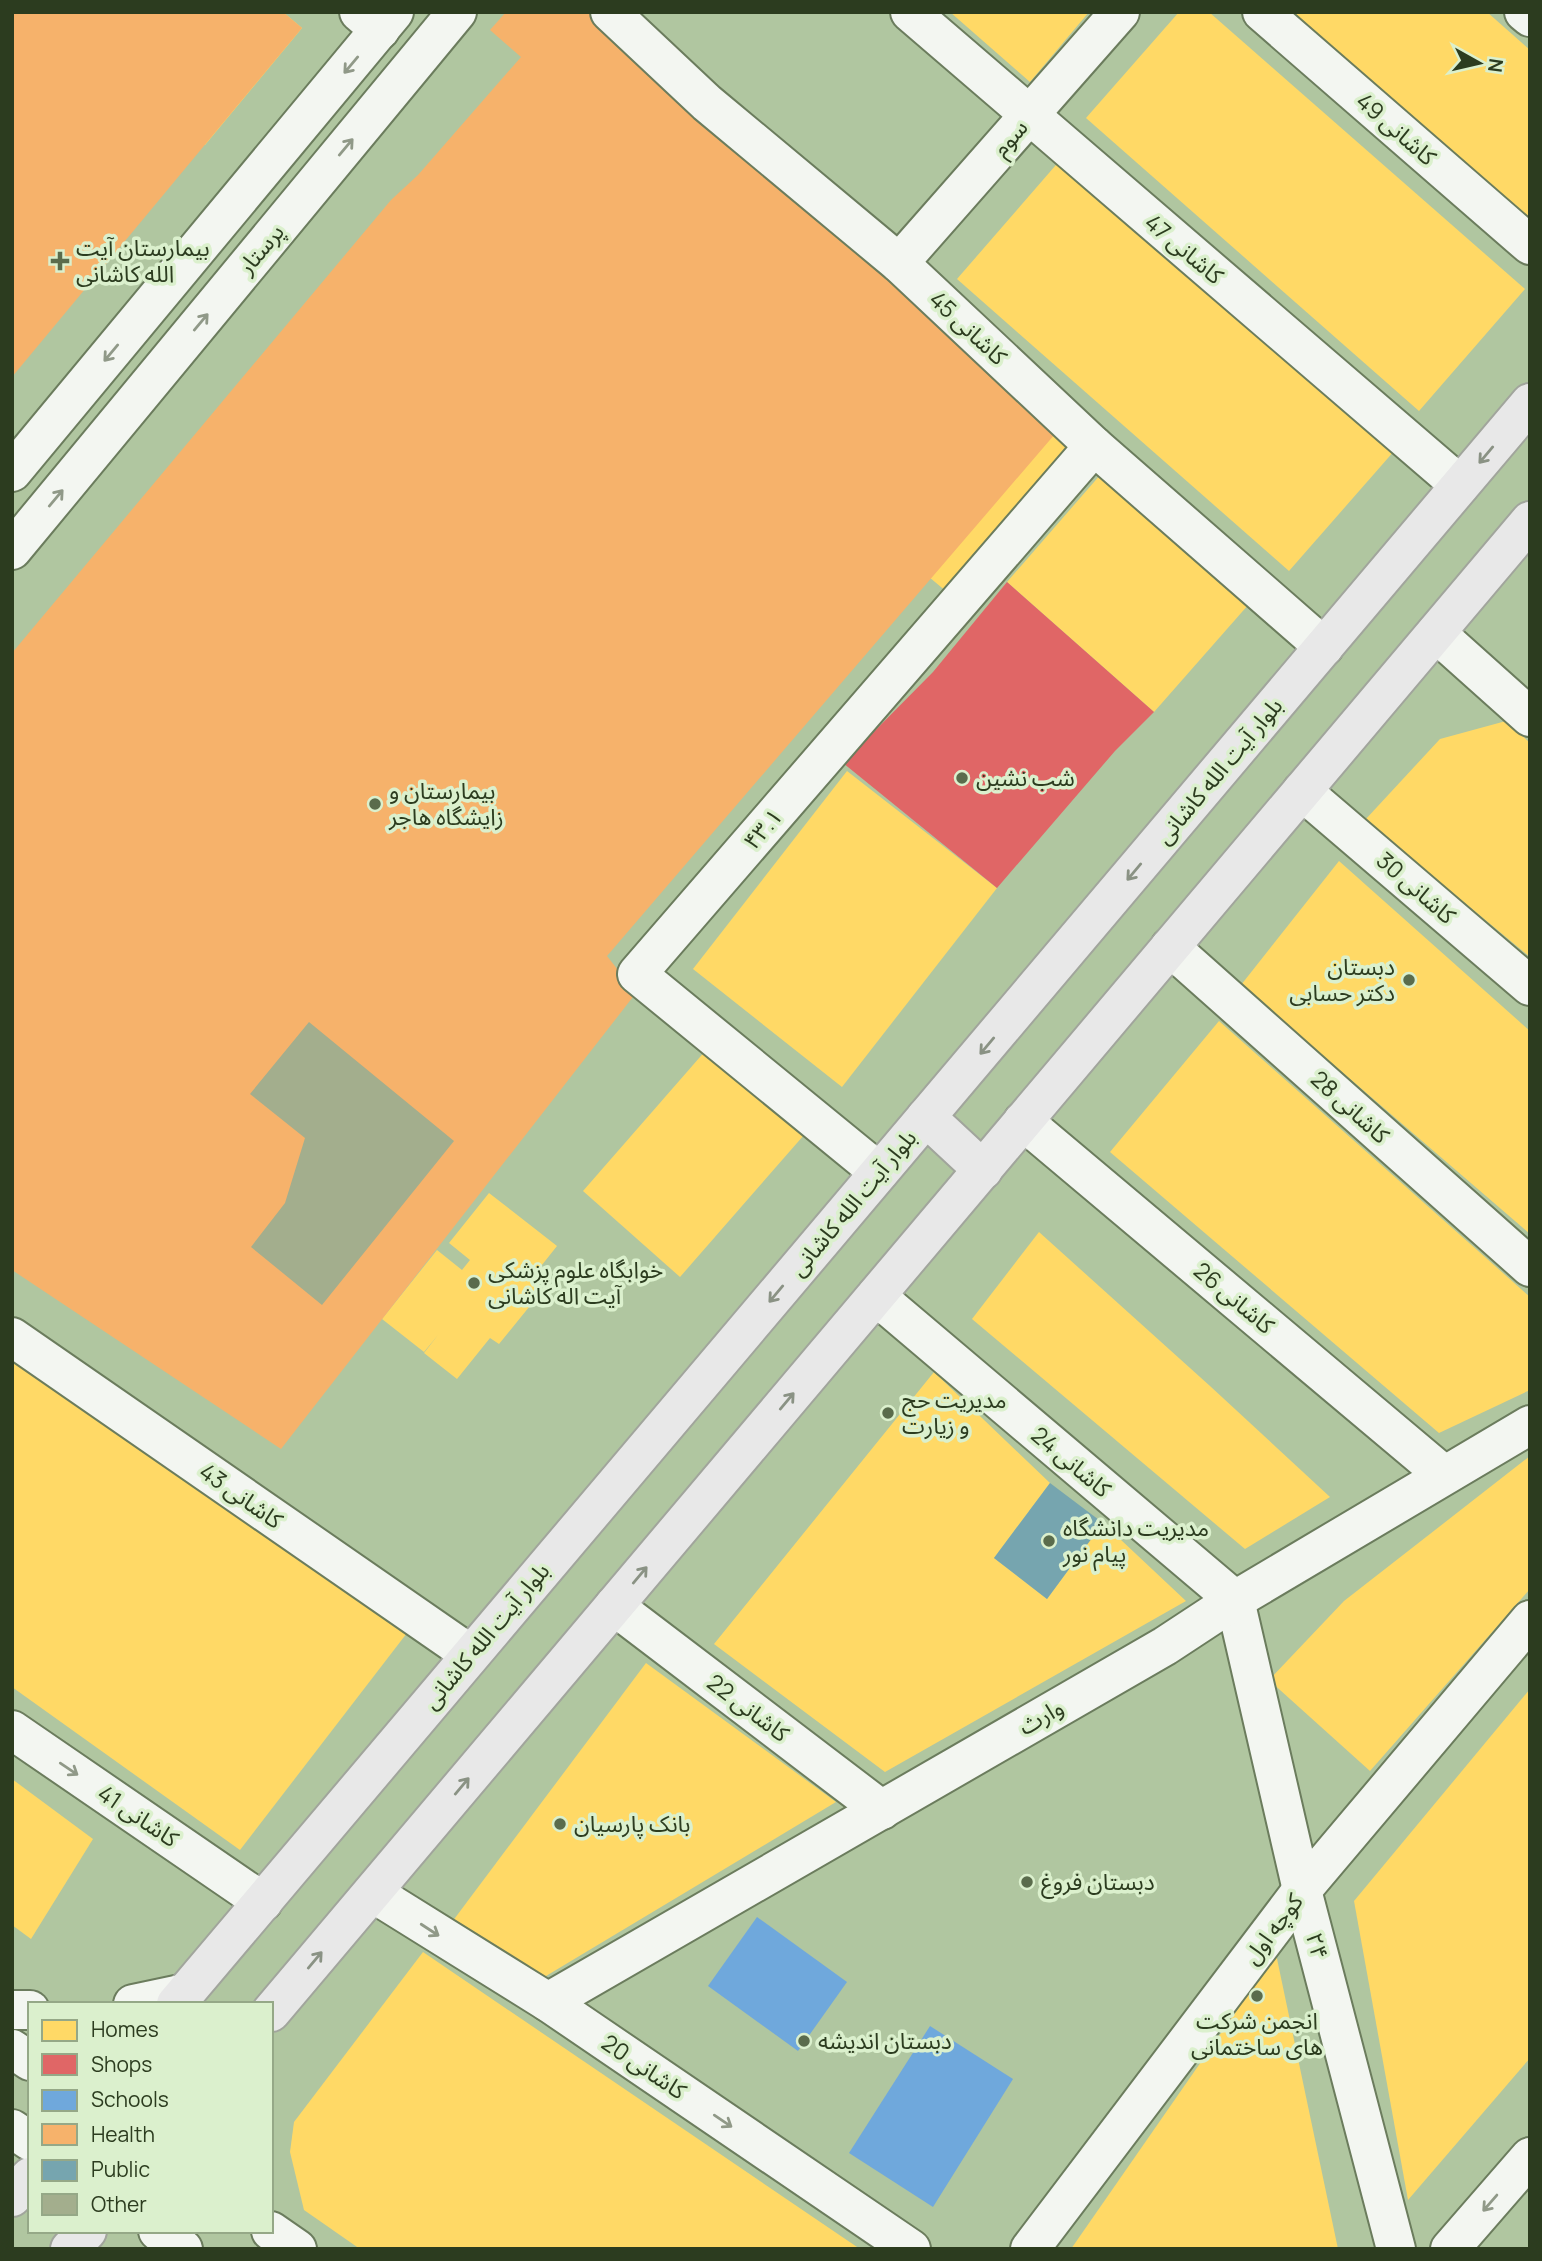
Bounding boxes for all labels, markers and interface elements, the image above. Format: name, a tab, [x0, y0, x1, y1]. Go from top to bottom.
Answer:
north arrow	[1444, 28, 1514, 98]
one-way arrow	[343, 55, 358, 73]
text: N	[1482, 57, 1510, 74]
street label: کاشانی 49	[1350, 85, 1444, 172]
street label: سوم	[984, 112, 1037, 165]
one-way arrow	[338, 138, 353, 156]
street label: کاشانی 47	[1138, 206, 1231, 291]
street label: پرستار	[229, 216, 291, 281]
place label: بیمارستان آیت الله کاشانی	[76, 231, 210, 289]
marker: بیمارستان آیت الله کاشانی	[50, 251, 70, 271]
street label: کاشانی 45	[923, 283, 1015, 372]
one-way arrow	[193, 314, 209, 332]
one-way arrow	[103, 343, 119, 361]
one-way arrow	[1478, 445, 1494, 463]
one-way arrow	[48, 489, 64, 507]
street label: بلوار آیت الله کاشانی	[1147, 690, 1289, 851]
place label: شب نشین	[976, 761, 1075, 793]
marker: شب نشین	[954, 770, 970, 786]
place label: بیمارستان و زایشگاه هاجر	[388, 774, 504, 832]
marker: بیمارستان و زایشگاه هاجر	[367, 796, 383, 812]
street label: ۴۳.۱	[735, 801, 789, 856]
street label: کاشانی 30	[1370, 844, 1464, 931]
one-way arrow	[1126, 863, 1142, 881]
place label: دبستان دکتر حسابی	[1289, 950, 1395, 1008]
marker: دبستان دکتر حسابی	[1401, 972, 1417, 988]
one-way arrow	[979, 1036, 995, 1054]
street label: کاشانی 28	[1305, 1063, 1397, 1150]
street label: بلوار آیت الله کاشانی	[781, 1122, 923, 1283]
place label: خوابگاه علوم پزشکی آیت اله کاشانی	[488, 1253, 663, 1311]
street label: کاشانی 26	[1188, 1254, 1282, 1341]
marker: خوابگاه علوم پزشکی آیت اله کاشانی	[466, 1275, 482, 1291]
one-way arrow	[768, 1284, 784, 1302]
place label: مدیریت حج و زیارت	[902, 1383, 1007, 1441]
one-way arrow	[779, 1392, 795, 1410]
marker: مدیریت حج و زیارت	[880, 1405, 896, 1421]
street label: کاشانی 24	[1025, 1419, 1119, 1504]
street label: کاشانی 43	[194, 1455, 290, 1536]
place label: مدیریت دانشگاه پیام نور	[1062, 1511, 1209, 1572]
marker: مدیریت دانشگاه پیام نور	[1041, 1533, 1057, 1549]
street label: بلوار آیت الله کاشانی	[414, 1555, 556, 1716]
one-way arrow	[632, 1566, 648, 1584]
street label: کاشانی 22	[701, 1666, 797, 1749]
street label: وارث	[1012, 1691, 1069, 1742]
one-way arrow	[58, 1762, 78, 1776]
street label: کاشانی 41	[92, 1776, 186, 1854]
one-way arrow	[454, 1778, 470, 1796]
place label: بانک پارسیان	[574, 1807, 690, 1839]
marker: بانک پارسیان	[552, 1816, 568, 1832]
place label: دبستان فروغ	[1041, 1865, 1155, 1899]
marker: دبستان فروغ	[1019, 1874, 1035, 1890]
street label: کوچه اول	[1235, 1886, 1310, 1971]
one-way arrow	[420, 1922, 439, 1937]
street label: ۲۴	[1299, 1929, 1337, 1963]
one-way arrow	[308, 1952, 323, 1970]
marker: انجمن شرکت های ساختمانی	[1249, 1988, 1265, 2004]
legend	[28, 2002, 273, 2233]
place label: انجمن شرکت های ساختمانی	[1191, 2004, 1323, 2062]
text: Homes	[91, 2015, 159, 2043]
place label: دبستان اندیشه	[818, 2024, 952, 2056]
street label: کاشانی 20	[596, 2026, 694, 2106]
marker: دبستان اندیشه	[796, 2033, 812, 2049]
text: Shops	[91, 2050, 152, 2078]
text: Schools	[91, 2085, 169, 2113]
one-way arrow	[713, 2114, 732, 2128]
text: Health	[91, 2120, 155, 2148]
text: Public	[91, 2155, 150, 2183]
text: Other	[91, 2190, 147, 2218]
one-way arrow	[1482, 2193, 1498, 2211]

